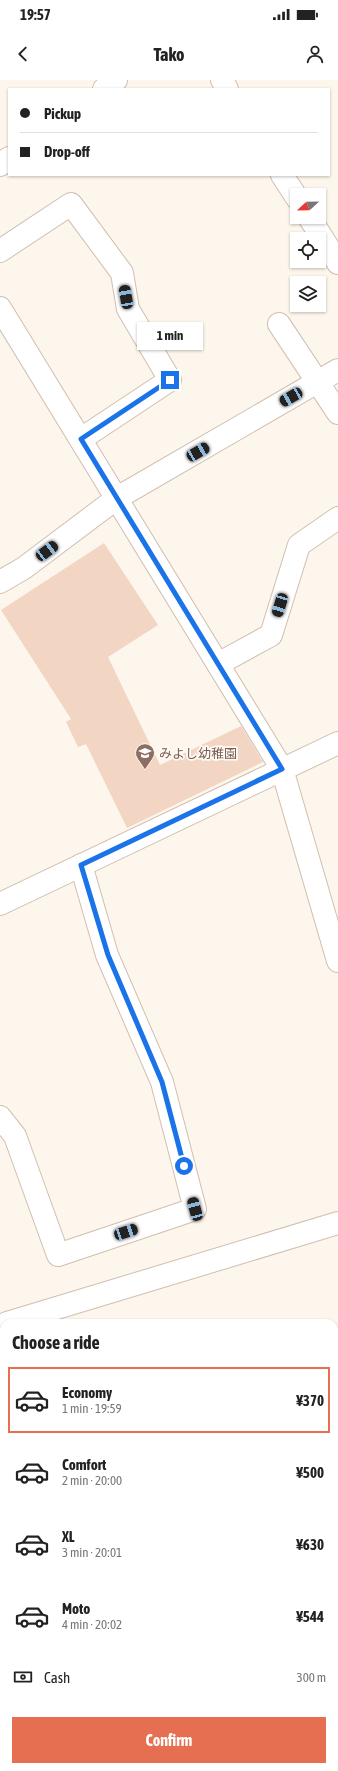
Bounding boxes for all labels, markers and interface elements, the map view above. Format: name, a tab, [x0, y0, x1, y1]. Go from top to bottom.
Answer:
text: 19:57	[20, 6, 51, 23]
icon: back	[12, 43, 34, 65]
icon: person	[304, 43, 326, 65]
text: Tako	[153, 44, 185, 65]
text: Pickup	[44, 105, 81, 122]
text: Drop-off	[44, 143, 90, 160]
north arrow	[290, 188, 326, 224]
map controls	[290, 188, 326, 312]
button: locate	[290, 232, 326, 268]
button: layers	[290, 276, 326, 312]
car	[118, 284, 134, 310]
callout: 1 min	[137, 322, 203, 350]
text: 1 min	[157, 328, 183, 343]
route end	[161, 371, 179, 389]
car	[278, 386, 304, 408]
car	[185, 441, 211, 463]
car	[34, 539, 60, 563]
car	[271, 592, 289, 618]
school or university icon: みよし幼稚園	[134, 742, 156, 770]
place label: みよし幼稚園	[159, 746, 237, 761]
route start	[175, 1157, 193, 1175]
car	[186, 1196, 204, 1222]
car	[113, 1223, 139, 1241]
text: Choose a ride	[12, 1332, 100, 1353]
icon: car	[14, 1382, 50, 1418]
text: Economy	[62, 1384, 112, 1401]
text: ¥370	[296, 1392, 324, 1409]
text: 1 min · 19:59	[62, 1401, 122, 1416]
icon: car	[14, 1454, 50, 1490]
text: Comfort	[62, 1456, 106, 1473]
text: ¥500	[296, 1464, 324, 1481]
text: 2 min · 20:00	[62, 1473, 122, 1488]
icon: car	[14, 1526, 50, 1562]
text: XL	[62, 1528, 75, 1545]
text: ¥630	[296, 1536, 324, 1553]
text: 3 min · 20:01	[62, 1545, 122, 1560]
icon: car	[14, 1598, 50, 1634]
text: Moto	[62, 1600, 90, 1617]
text: ¥544	[296, 1608, 324, 1625]
text: 4 min · 20:02	[62, 1617, 122, 1632]
icon: cash	[12, 1666, 34, 1688]
text: Cash	[44, 1669, 70, 1686]
text: 300 m	[297, 1670, 326, 1685]
button: Confirm	[12, 1717, 326, 1763]

